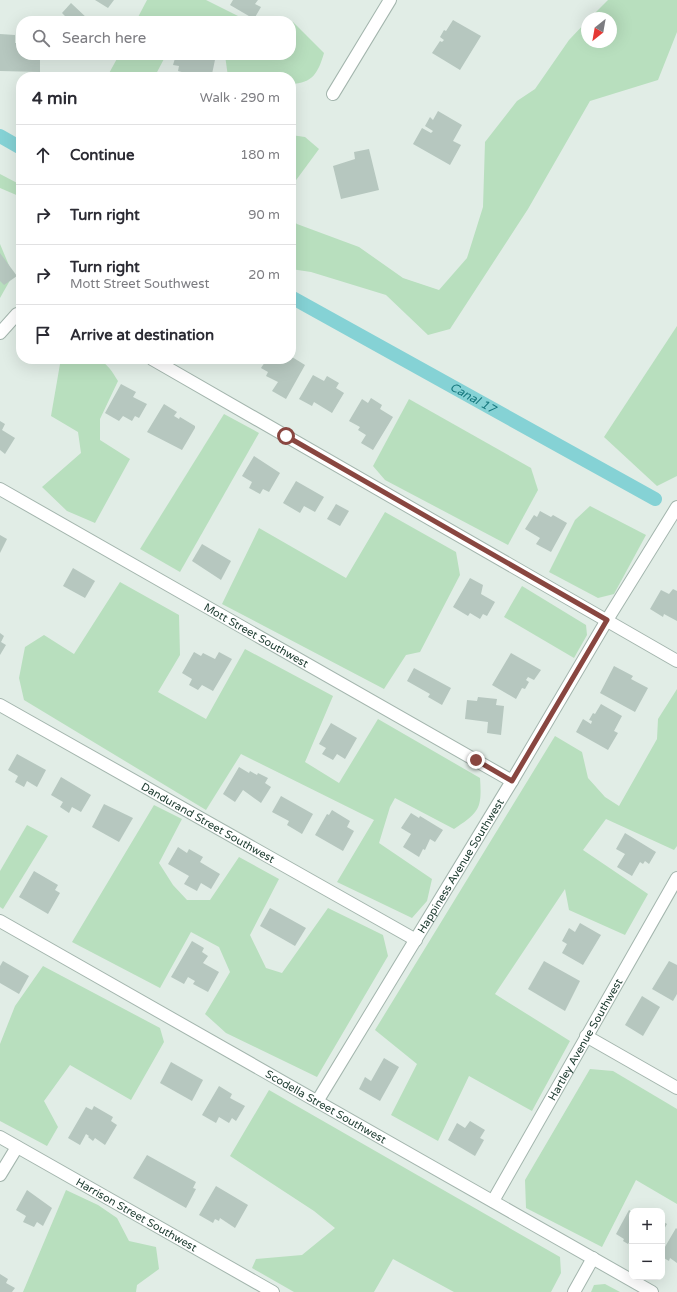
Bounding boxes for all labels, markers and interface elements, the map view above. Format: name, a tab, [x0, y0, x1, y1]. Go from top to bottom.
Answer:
north arrow	[581, 12, 617, 48]
search box	[16, 16, 296, 60]
icon: search	[30, 27, 52, 49]
text: Search here	[62, 29, 146, 47]
text: 4 min	[32, 88, 77, 109]
text: Walk · 290 m	[200, 90, 280, 106]
icon: ahead	[32, 144, 54, 166]
text: Continue	[70, 146, 134, 164]
text: 180 m	[240, 147, 280, 163]
icon: right	[32, 204, 54, 226]
text: Turn right	[70, 206, 140, 224]
text: 90 m	[248, 207, 280, 223]
text: Turn right	[70, 258, 140, 276]
icon: right	[32, 264, 54, 286]
text: 20 m	[248, 267, 280, 283]
text: Mott Street Southwest	[70, 276, 209, 292]
icon: arrive	[32, 324, 54, 346]
text: Arrive at destination	[70, 326, 214, 344]
water label: Canal 17	[447, 380, 500, 417]
route start	[277, 427, 295, 445]
street label: Mott Street Southwest	[201, 601, 311, 670]
route end	[467, 751, 485, 769]
street label: Dandurand Street Southwest	[139, 780, 277, 866]
street label: Happiness Avenue Southwest	[415, 796, 507, 936]
street label: Hartley Avenue Southwest	[546, 976, 625, 1103]
street label: Scodella Street Southwest	[263, 1067, 388, 1146]
street label: Harrison Street Southwest	[74, 1175, 199, 1254]
map controls	[629, 1208, 665, 1280]
button: +	[629, 1208, 665, 1244]
button: −	[629, 1244, 665, 1280]

